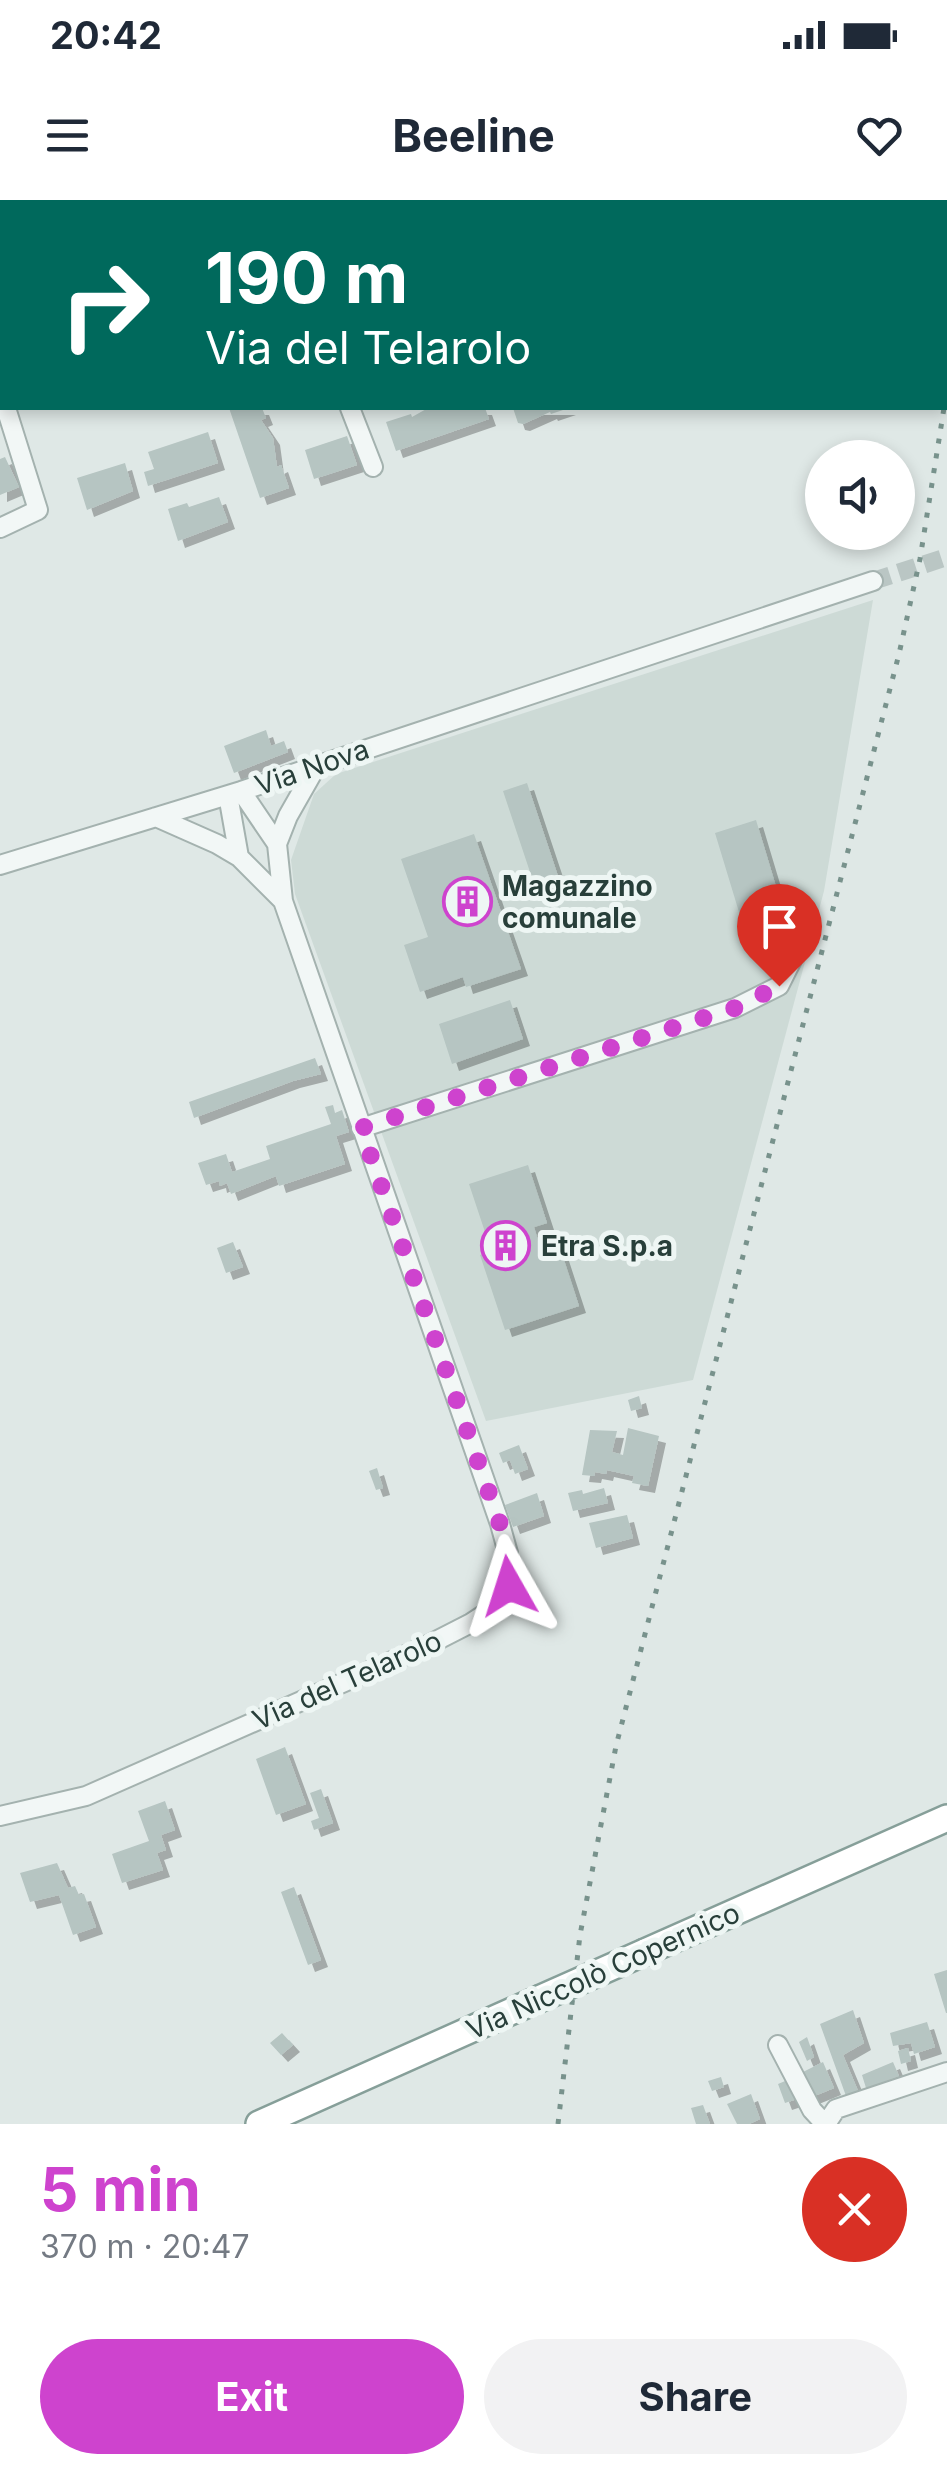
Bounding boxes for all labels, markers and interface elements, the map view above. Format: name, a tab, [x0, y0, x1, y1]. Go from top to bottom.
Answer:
text: 20:42	[50, 12, 162, 58]
icon: menu	[40, 108, 95, 163]
text: Beeline	[392, 108, 555, 163]
icon: heart	[852, 108, 907, 163]
text: 190 m	[205, 235, 408, 320]
icon: right	[40, 240, 170, 370]
text: Via del Telarolo	[205, 320, 531, 375]
map controls	[805, 440, 915, 550]
button: sound	[805, 440, 915, 550]
street label: Via Nova	[251, 732, 373, 802]
place label: Magazzino comunale	[502, 869, 653, 935]
building icon: Magazzino comunale	[441, 876, 493, 928]
pin	[737, 884, 822, 987]
icon: arrive	[752, 899, 807, 954]
building icon: Etra S.p.a	[480, 1220, 532, 1272]
place label: Etra S.p.a	[541, 1229, 673, 1263]
position arrow	[457, 1534, 561, 1638]
street label: Via del Telarolo	[247, 1623, 447, 1737]
street label: Via Niccolò Copernico	[461, 1895, 745, 2047]
text: 5 min	[40, 2153, 201, 2225]
button: close	[802, 2157, 907, 2262]
text: 370 m · 20:47	[40, 2227, 250, 2266]
button: Exit	[40, 2339, 464, 2454]
button: Share	[484, 2339, 907, 2454]

